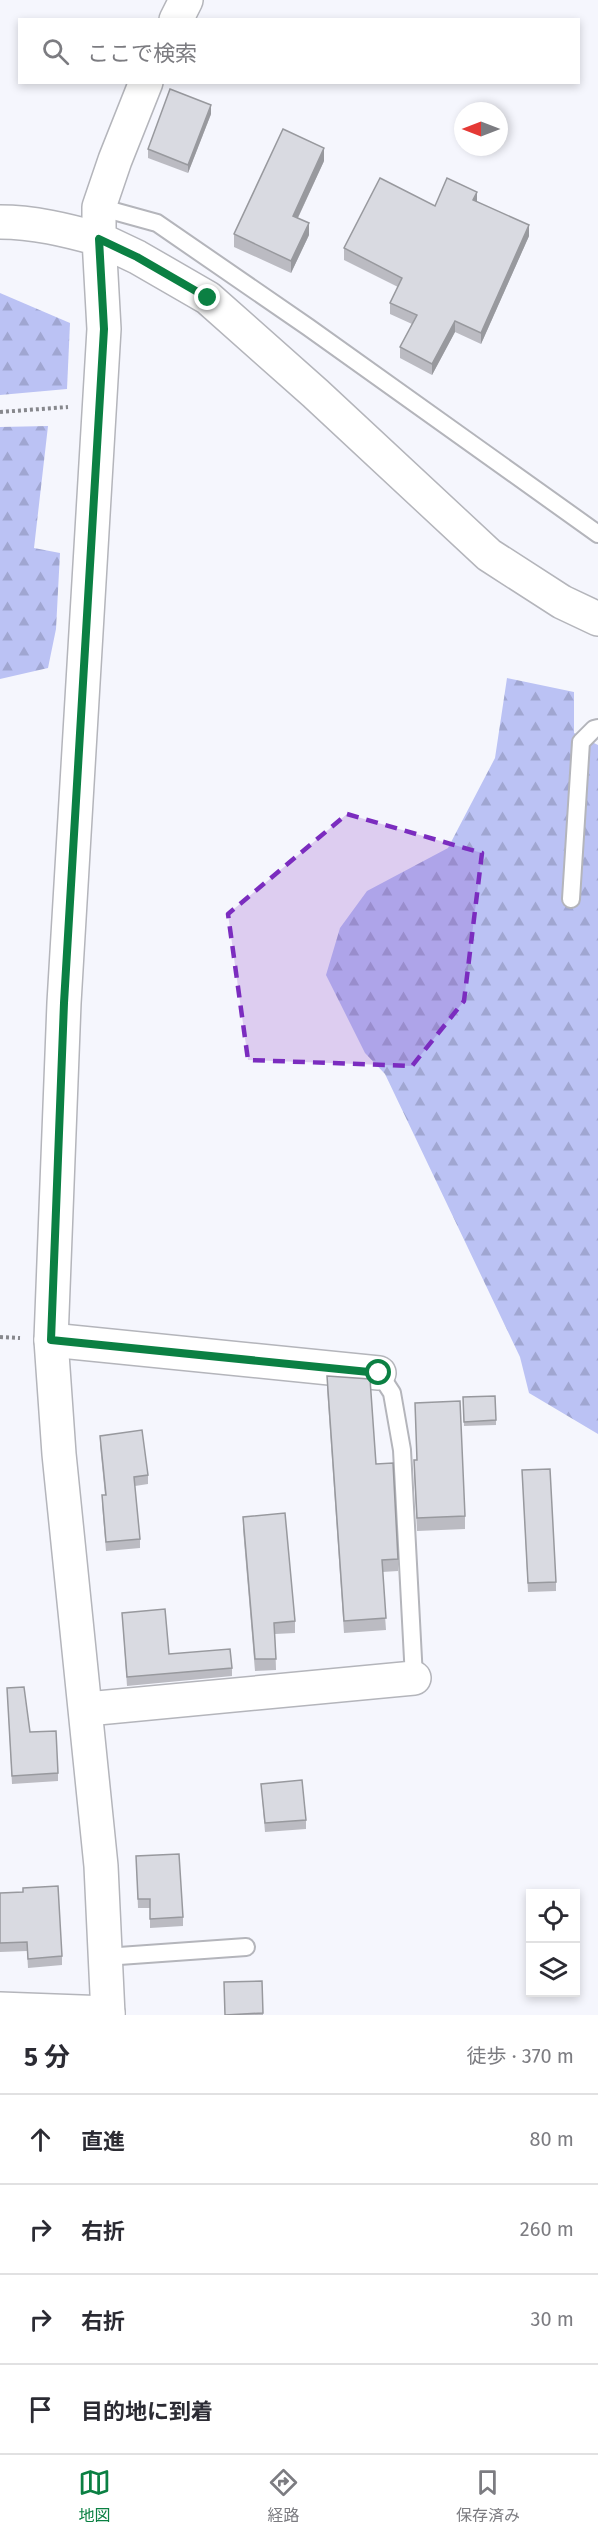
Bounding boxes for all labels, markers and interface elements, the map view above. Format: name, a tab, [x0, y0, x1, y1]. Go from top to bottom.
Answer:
search box	[18, 18, 580, 84]
icon: search	[39, 35, 72, 68]
text: ここで検索	[87, 40, 197, 67]
north arrow	[454, 102, 508, 156]
route end	[194, 284, 220, 310]
route start	[365, 1359, 391, 1385]
map controls	[526, 1889, 580, 1997]
button: locate	[526, 1889, 580, 1943]
button: layers	[526, 1943, 580, 1997]
text: 5 分	[24, 2042, 70, 2073]
text: 徒歩 · 370 m	[466, 2044, 574, 2068]
icon: ahead	[24, 2123, 57, 2156]
text: 80 m	[529, 2127, 574, 2151]
text: 直進	[81, 2128, 125, 2155]
icon: right	[24, 2213, 57, 2246]
text: 260 m	[520, 2217, 574, 2241]
text: 右折	[81, 2218, 125, 2245]
icon: right	[24, 2303, 57, 2336]
text: 30 m	[530, 2307, 574, 2331]
text: 右折	[81, 2308, 125, 2335]
icon: arrive	[24, 2393, 57, 2426]
text: 目的地に到着	[81, 2398, 213, 2425]
tab: 地図	[78, 2466, 111, 2526]
tab: 経路	[267, 2466, 300, 2526]
tab: 保存済み	[456, 2466, 520, 2526]

